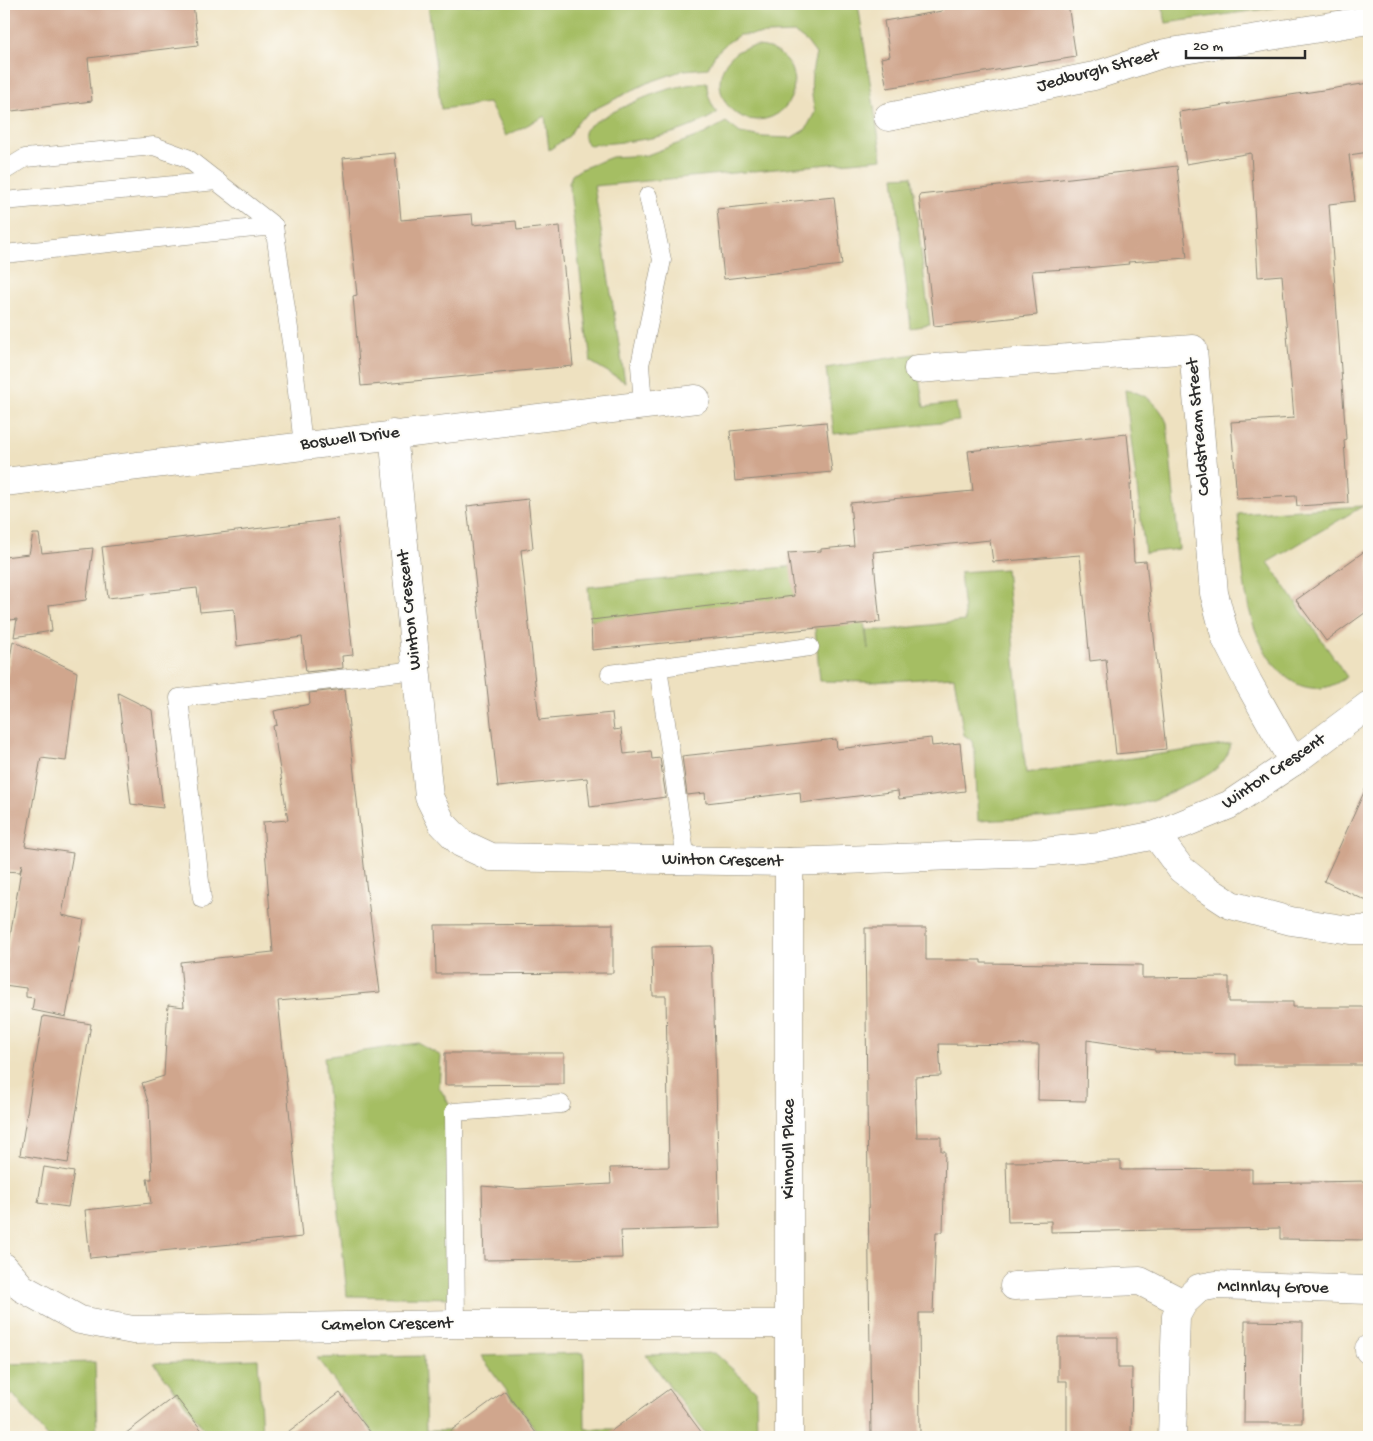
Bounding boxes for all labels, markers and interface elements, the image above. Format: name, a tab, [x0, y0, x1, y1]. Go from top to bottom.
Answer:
scale bar	[1186, 28, 1304, 60]
text: 20 m	[1193, 38, 1223, 56]
street label: Jedburgh Street	[1034, 44, 1163, 97]
street label: Coldstream Street	[1182, 356, 1215, 497]
street label: Boswell Drive	[298, 422, 402, 456]
street label: Winton Crescent	[393, 547, 427, 671]
street label: Winton Crescent	[1218, 729, 1331, 814]
street label: Winton Crescent	[662, 849, 784, 873]
street label: Kinnoull Place	[779, 1098, 800, 1199]
street label: McInnlay Grove	[1217, 1277, 1330, 1299]
street label: Camelon Crescent	[321, 1313, 454, 1337]

